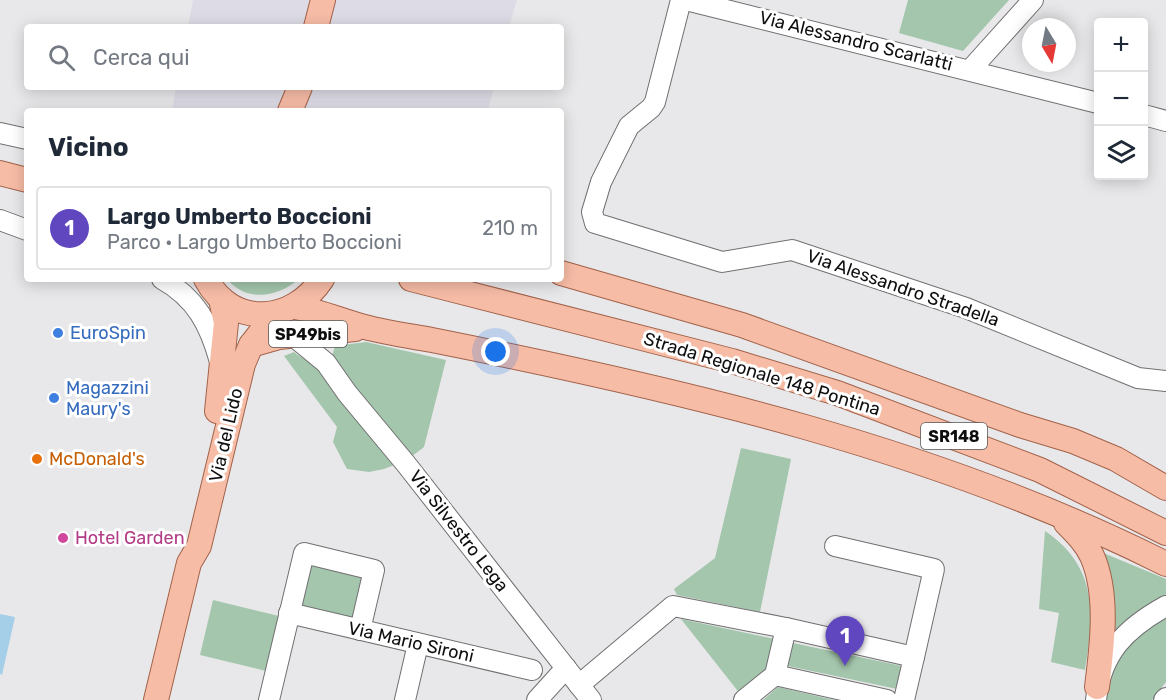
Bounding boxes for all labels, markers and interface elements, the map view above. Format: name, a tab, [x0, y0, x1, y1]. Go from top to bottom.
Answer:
street label: Via Alessandro Scarlatti	[757, 6, 955, 76]
north arrow	[1022, 18, 1076, 72]
map controls	[1094, 18, 1148, 180]
button: +	[1094, 18, 1148, 72]
search box	[24, 24, 564, 90]
icon: search	[45, 41, 78, 74]
text: Cerca qui	[93, 44, 189, 71]
button: −	[1094, 72, 1148, 126]
button: layers	[1094, 126, 1148, 180]
text: Vicino	[48, 132, 129, 163]
text: Largo Umberto Boccioni	[107, 203, 372, 230]
text: 1	[65, 216, 74, 240]
text: 210 m	[482, 216, 538, 240]
text: Parco · Largo Umberto Boccioni	[107, 230, 402, 254]
street label: Via Alessandro Stradella	[804, 245, 1002, 331]
road number: SP49bis	[269, 321, 347, 347]
place label: EuroSpin	[70, 322, 146, 344]
marker: EuroSpin	[51, 326, 65, 340]
street label: Strada Regionale 148 Pontina	[641, 327, 883, 421]
your location	[481, 337, 510, 366]
place label: Magazzini Maury's	[66, 377, 149, 420]
street label: Via del Lido	[205, 386, 247, 484]
marker: Magazzini Maury's	[47, 391, 61, 405]
road number: SR148	[921, 423, 987, 449]
place label: McDonald's	[49, 448, 145, 470]
marker: McDonald's	[30, 452, 44, 466]
street label: Via Silvestro Lega	[405, 466, 513, 596]
place label: Hotel Garden	[75, 527, 185, 549]
marker: Hotel Garden	[56, 531, 70, 545]
pin: 1	[826, 616, 864, 666]
street label: Via Mario Sironi	[346, 617, 476, 667]

